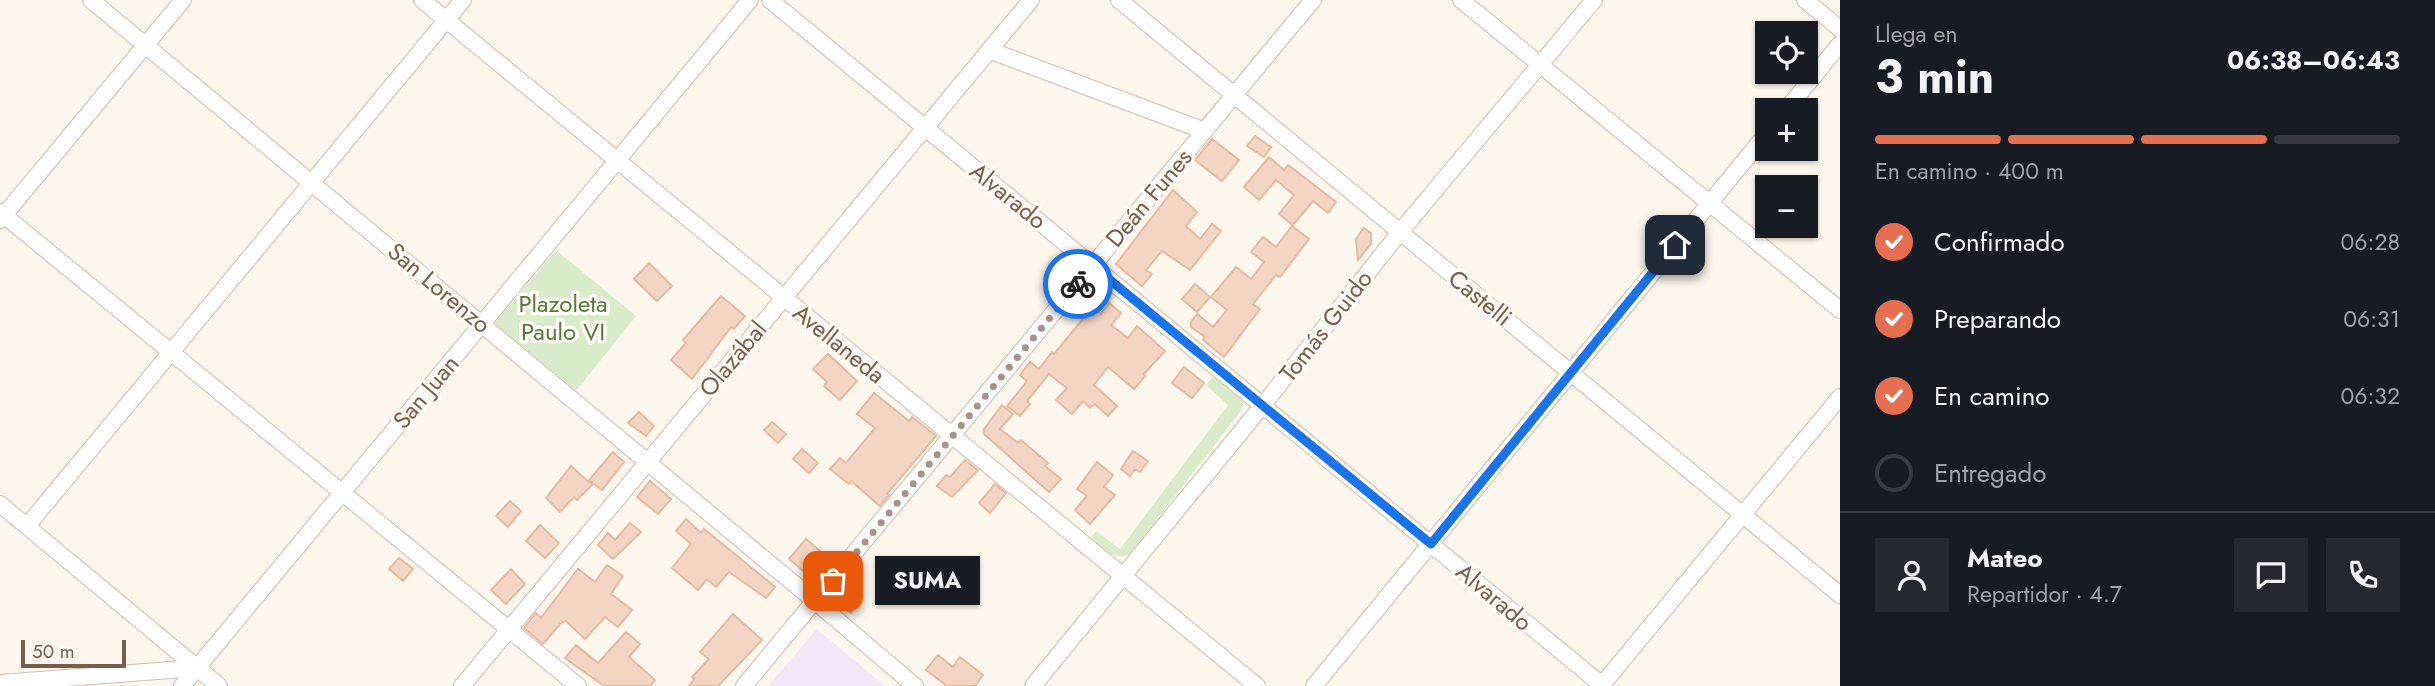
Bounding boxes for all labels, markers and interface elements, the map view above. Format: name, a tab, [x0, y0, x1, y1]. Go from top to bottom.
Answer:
text: Llega en	[1875, 17, 1957, 51]
map controls	[1755, 21, 1818, 238]
button: locate	[1755, 21, 1818, 84]
text: 06:38–06:43	[2227, 41, 2400, 79]
text: 3 min	[1875, 44, 1994, 110]
button: +	[1755, 98, 1818, 161]
street label: Deán Funes	[1097, 141, 1200, 254]
street label: Alvarado	[962, 154, 1054, 238]
text: En camino · 400 m	[1875, 154, 2064, 188]
button: −	[1755, 175, 1818, 238]
pin	[1645, 215, 1705, 275]
icon: check	[1875, 223, 1913, 261]
text: Confirmado	[1934, 223, 2065, 261]
text: 06:28	[2340, 225, 2400, 259]
icon: home	[1656, 226, 1694, 264]
street label: San Lorenzo	[380, 234, 498, 341]
courier	[1043, 249, 1113, 319]
street label: Castelli	[1441, 261, 1520, 334]
street label: Tomás Guido	[1271, 262, 1380, 389]
icon: bike	[1059, 265, 1097, 303]
park label: Plazoleta Paulo VI	[518, 286, 608, 349]
street label: Avellaneda	[786, 295, 893, 392]
icon: check	[1875, 300, 1913, 338]
text: Preparando	[1934, 300, 2061, 338]
text: 06:31	[2343, 302, 2400, 336]
street label: Olazábal	[690, 313, 775, 404]
street label: San Juan	[384, 347, 467, 436]
icon: check	[1875, 377, 1913, 415]
text: En camino	[1934, 377, 2050, 415]
text: 06:32	[2340, 379, 2400, 413]
text: Entregado	[1934, 454, 2046, 492]
button: person	[1875, 538, 1949, 612]
button: chat	[2234, 538, 2308, 612]
button: phone	[2326, 538, 2400, 612]
text: Mateo	[1967, 539, 2043, 577]
pin	[803, 551, 863, 611]
street label: Alvarado	[1449, 554, 1540, 639]
callout: SUMA	[875, 556, 980, 606]
icon: bag	[814, 562, 852, 600]
text: SUMA	[894, 563, 961, 597]
text: Repartidor · 4.7	[1967, 577, 2122, 611]
scale bar	[21, 637, 126, 669]
text: 50 m	[32, 638, 75, 665]

